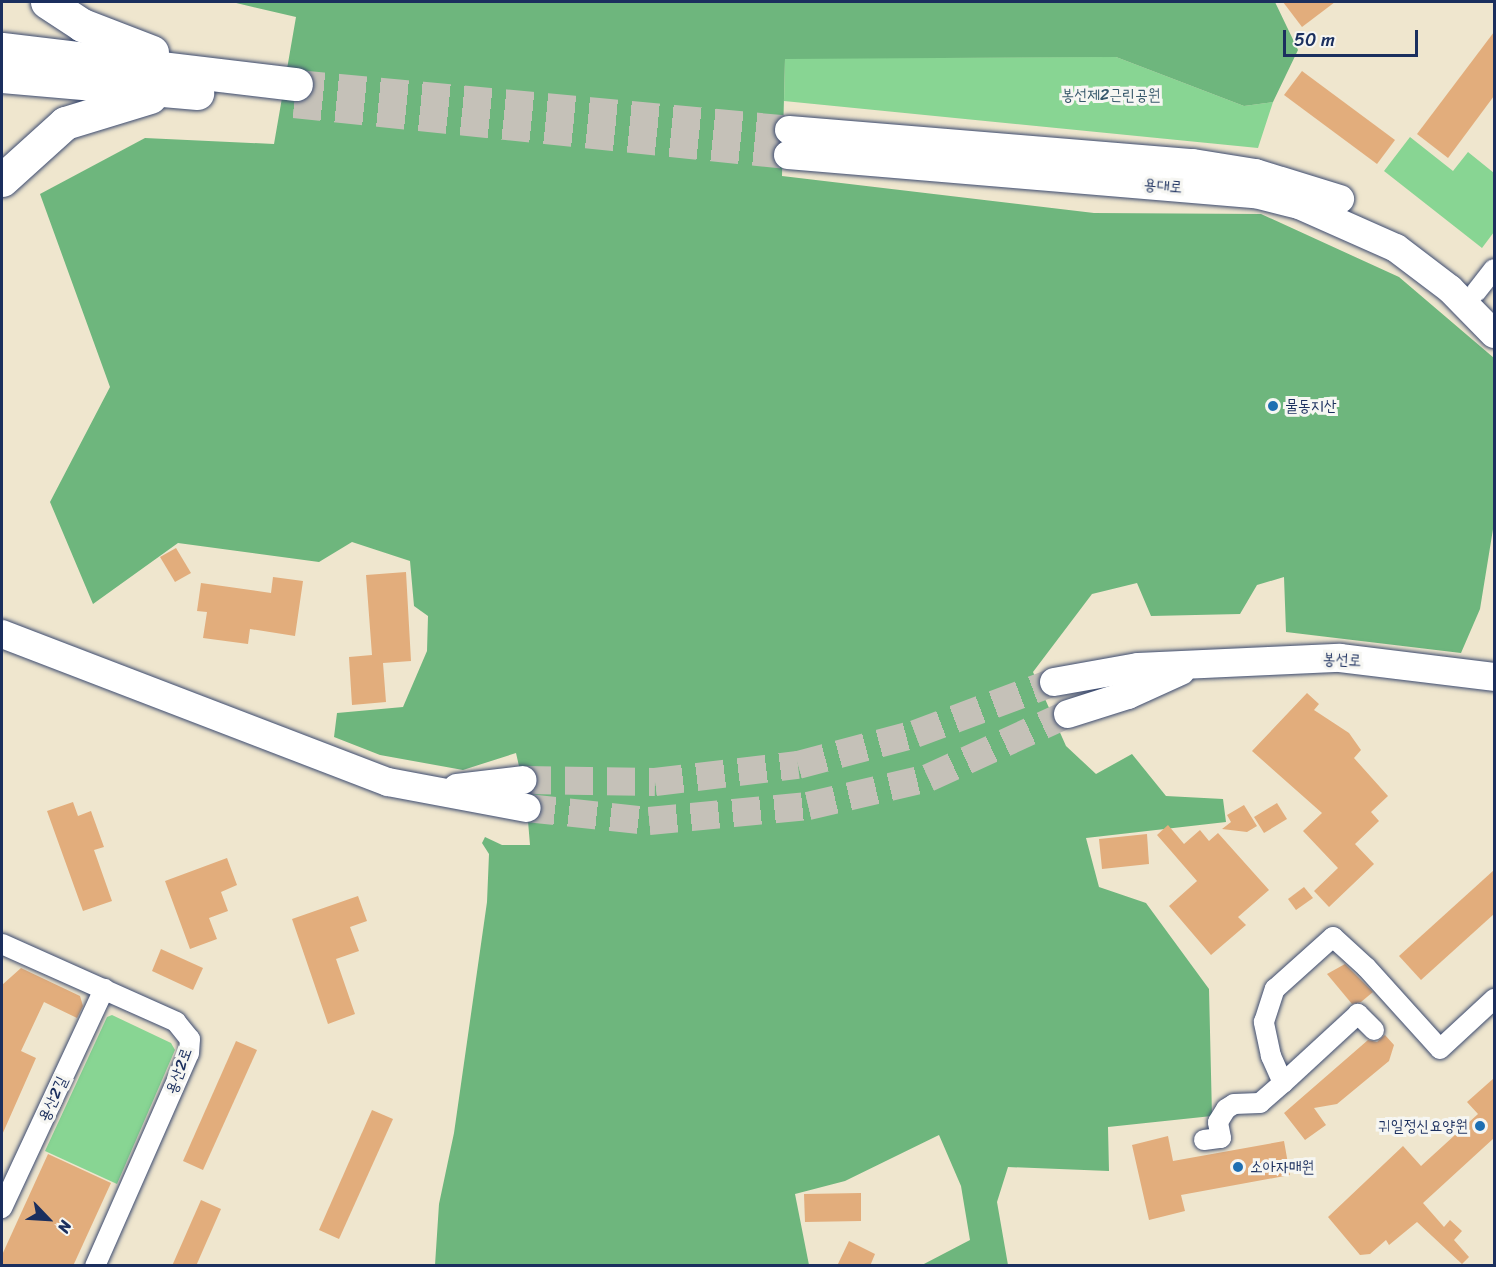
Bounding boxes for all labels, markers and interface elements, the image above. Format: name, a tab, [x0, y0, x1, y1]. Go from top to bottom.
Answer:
scale bar	[1286, 18, 1421, 56]
text: 50 m	[1294, 24, 1335, 56]
park label: 봉선제2근린공원	[1061, 85, 1161, 105]
street label: 용대로	[1143, 175, 1183, 197]
place label: 물동지산	[1285, 396, 1336, 416]
marker: 물동지산	[1266, 399, 1280, 413]
street label: 봉선로	[1322, 649, 1362, 671]
street label: 용산2로	[162, 1045, 196, 1097]
street label: 용산2길	[34, 1073, 72, 1125]
place label: 귀일정신요양원	[1378, 1116, 1468, 1136]
marker: 귀일정신요양원	[1473, 1119, 1487, 1133]
place label: 소아자매원	[1250, 1157, 1314, 1177]
marker: 소아자매원	[1231, 1160, 1245, 1174]
north arrow	[18, 1189, 78, 1249]
text: N	[49, 1216, 80, 1238]

